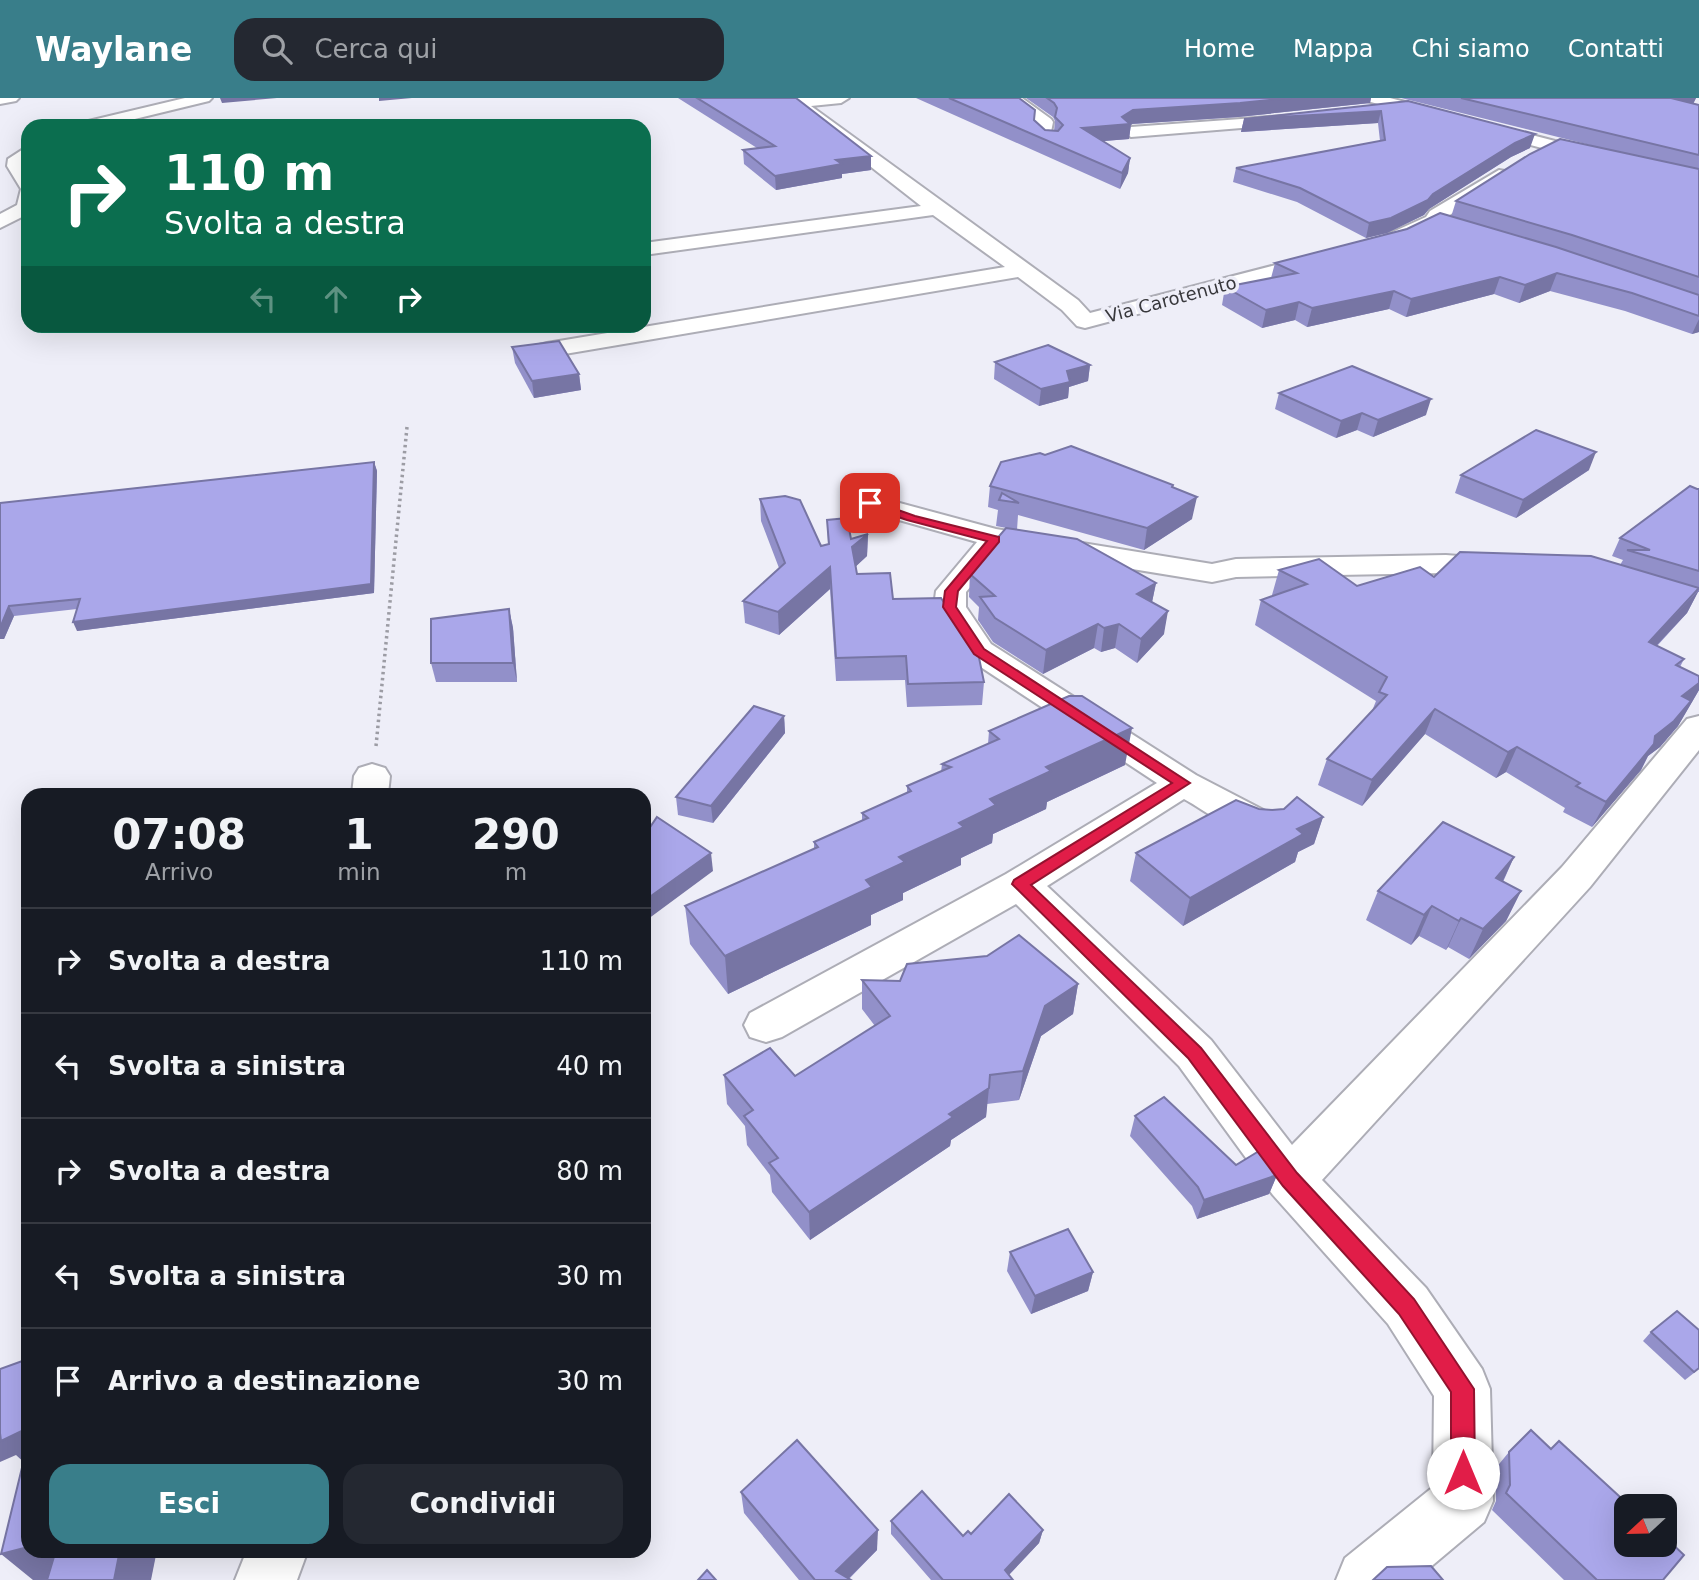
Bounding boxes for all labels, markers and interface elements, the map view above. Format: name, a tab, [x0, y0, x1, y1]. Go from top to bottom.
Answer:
search box	[234, 18, 724, 81]
text: Waylane	[35, 30, 192, 69]
icon: search	[258, 30, 296, 68]
text: Cerca qui	[314, 34, 437, 64]
text: Home	[1184, 35, 1255, 63]
text: Mappa	[1293, 35, 1374, 63]
text: Chi siamo	[1412, 35, 1530, 63]
text: Contatti	[1568, 35, 1664, 63]
text: 110 m	[164, 145, 334, 202]
icon: right	[49, 147, 140, 238]
text: Svolta a destra	[164, 204, 406, 242]
street label: Via Carotenuto	[1103, 271, 1239, 327]
icon: left	[244, 280, 282, 318]
icon: ahead	[317, 280, 355, 318]
icon: right	[390, 280, 428, 318]
pin	[840, 473, 900, 533]
icon: arrive	[851, 484, 889, 522]
text: 07:08	[112, 810, 246, 859]
text: 1	[344, 810, 374, 859]
text: 290	[472, 810, 560, 859]
text: Arrivo	[145, 859, 213, 885]
text: min	[337, 859, 381, 885]
text: m	[505, 859, 527, 885]
icon: right	[49, 942, 87, 980]
text: Svolta a destra	[108, 946, 331, 976]
text: 110 m	[540, 946, 623, 976]
icon: left	[49, 1047, 87, 1085]
text: Svolta a sinistra	[108, 1051, 346, 1081]
text: 40 m	[556, 1051, 623, 1081]
icon: right	[49, 1152, 87, 1190]
text: Svolta a destra	[108, 1156, 331, 1186]
text: 80 m	[556, 1156, 623, 1186]
icon: left	[49, 1257, 87, 1295]
text: Svolta a sinistra	[108, 1261, 346, 1291]
text: 30 m	[556, 1261, 623, 1291]
icon: arrive	[49, 1362, 87, 1400]
text: Arrivo a destinazione	[108, 1366, 420, 1396]
text: 30 m	[556, 1366, 623, 1396]
position arrow	[1426, 1436, 1500, 1510]
button: Esci	[49, 1464, 329, 1544]
button: Condividi	[343, 1464, 623, 1544]
north arrow	[1614, 1494, 1676, 1558]
map controls	[1614, 1494, 1677, 1557]

